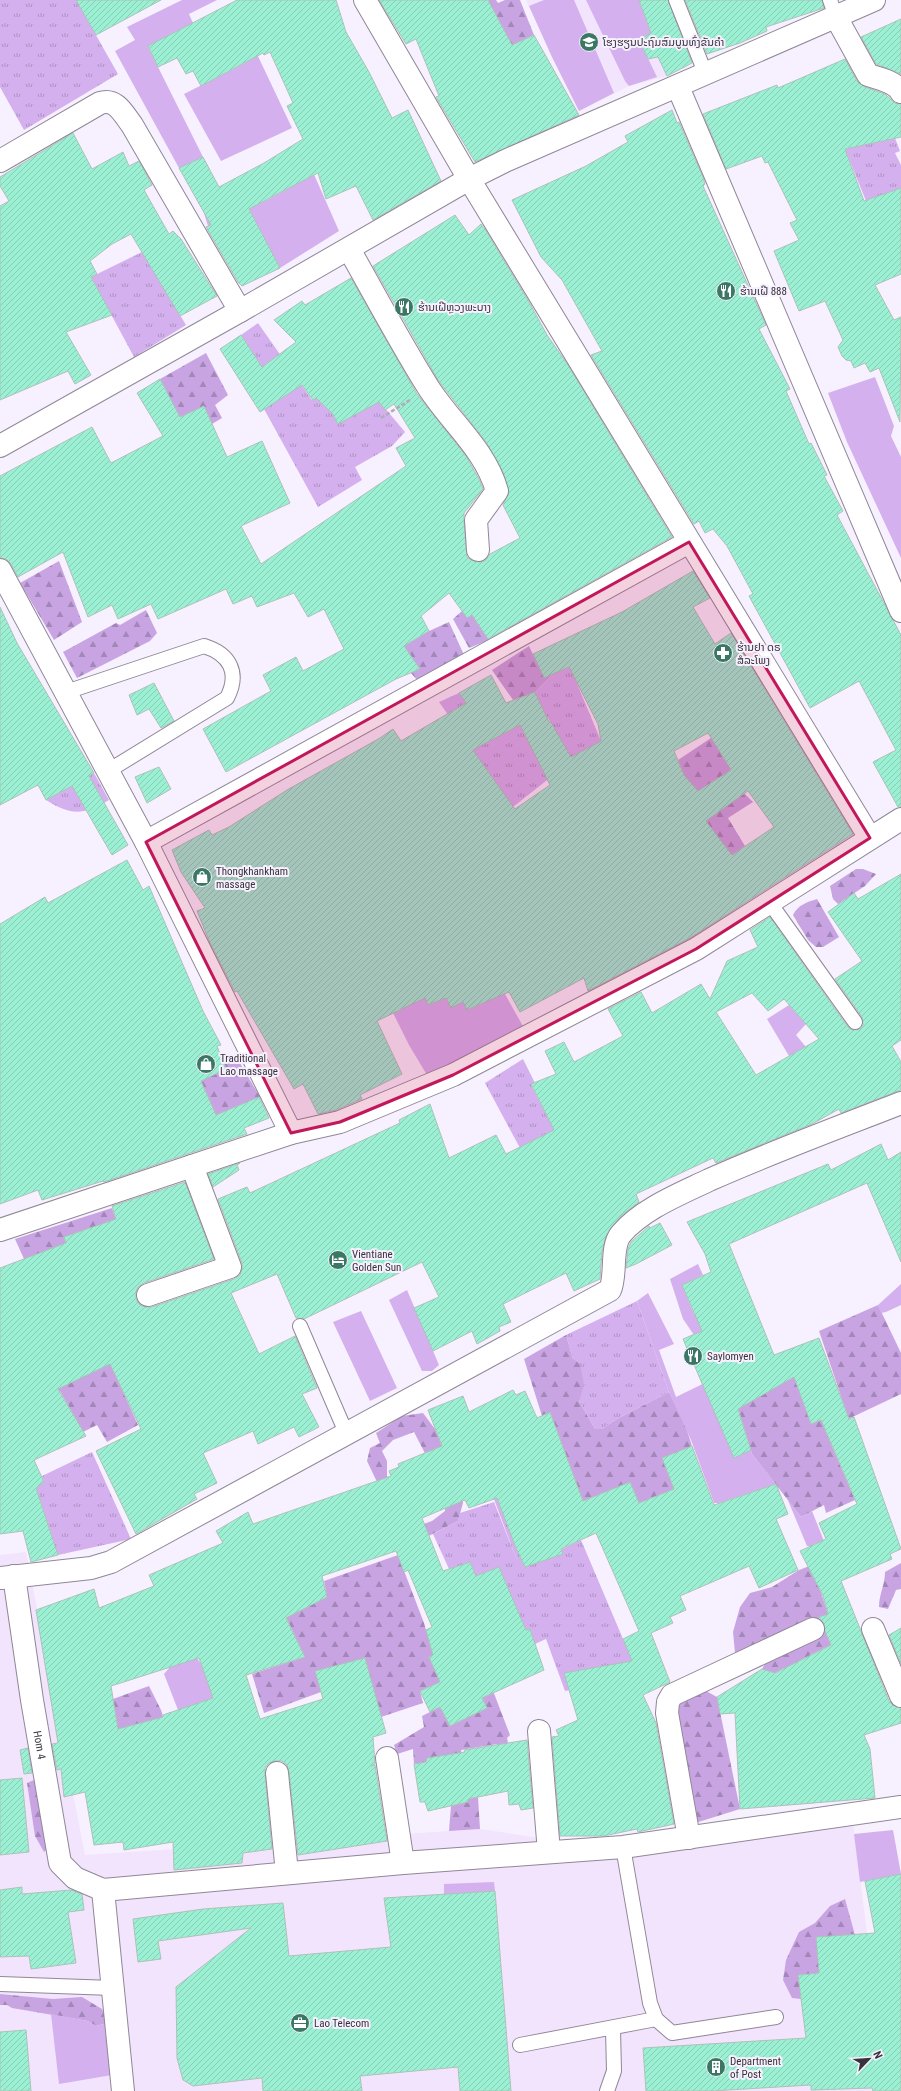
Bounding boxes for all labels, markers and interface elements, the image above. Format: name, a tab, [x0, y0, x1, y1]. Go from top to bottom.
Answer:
school or university icon: ໂຮງຮຽນປະຖົມສົມບູນທົ່ງຂັນຄຳ	[578, 31, 600, 53]
place label: ໂຮງຮຽນປະຖົມສົມບູນທົ່ງຂັນຄຳ	[602, 35, 724, 49]
restaurant icon: ຮ້ານເຝີ 888	[715, 280, 737, 302]
place label: ຮ້ານເຝີ 888	[740, 285, 787, 298]
restaurant icon: ຮ້ານເຝີຫຼວງພະບາງ	[393, 296, 415, 318]
place label: ຮ້ານເຝີຫຼວງພະບາງ	[418, 301, 491, 314]
place label: ຮ້ານຢາ ດຣ ສໍລະໂພງ	[737, 641, 781, 667]
pharmacy icon: ຮ້ານຢາ ດຣ ສໍລະໂພງ	[712, 642, 734, 664]
place label: Thongkhankham massage	[216, 865, 288, 891]
shop icon: Thongkhankham massage	[191, 866, 213, 888]
place label: Traditional Lao massage	[220, 1052, 278, 1078]
shop icon: Traditional Lao massage	[195, 1053, 217, 1075]
place label: Vientiane Golden Sun	[352, 1248, 401, 1274]
hotel icon: Vientiane Golden Sun	[327, 1249, 349, 1271]
restaurant icon: Saylomyen	[682, 1345, 704, 1367]
place label: Saylomyen	[707, 1350, 754, 1363]
street label: Hom 4	[30, 1730, 48, 1761]
office icon: Lao Telecom	[289, 2012, 311, 2034]
place label: Lao Telecom	[314, 2017, 369, 2030]
north arrow	[849, 2039, 889, 2079]
text: N	[870, 2049, 885, 2061]
place label: Department of Post	[730, 2055, 781, 2081]
building icon: Department of Post	[705, 2056, 727, 2078]

